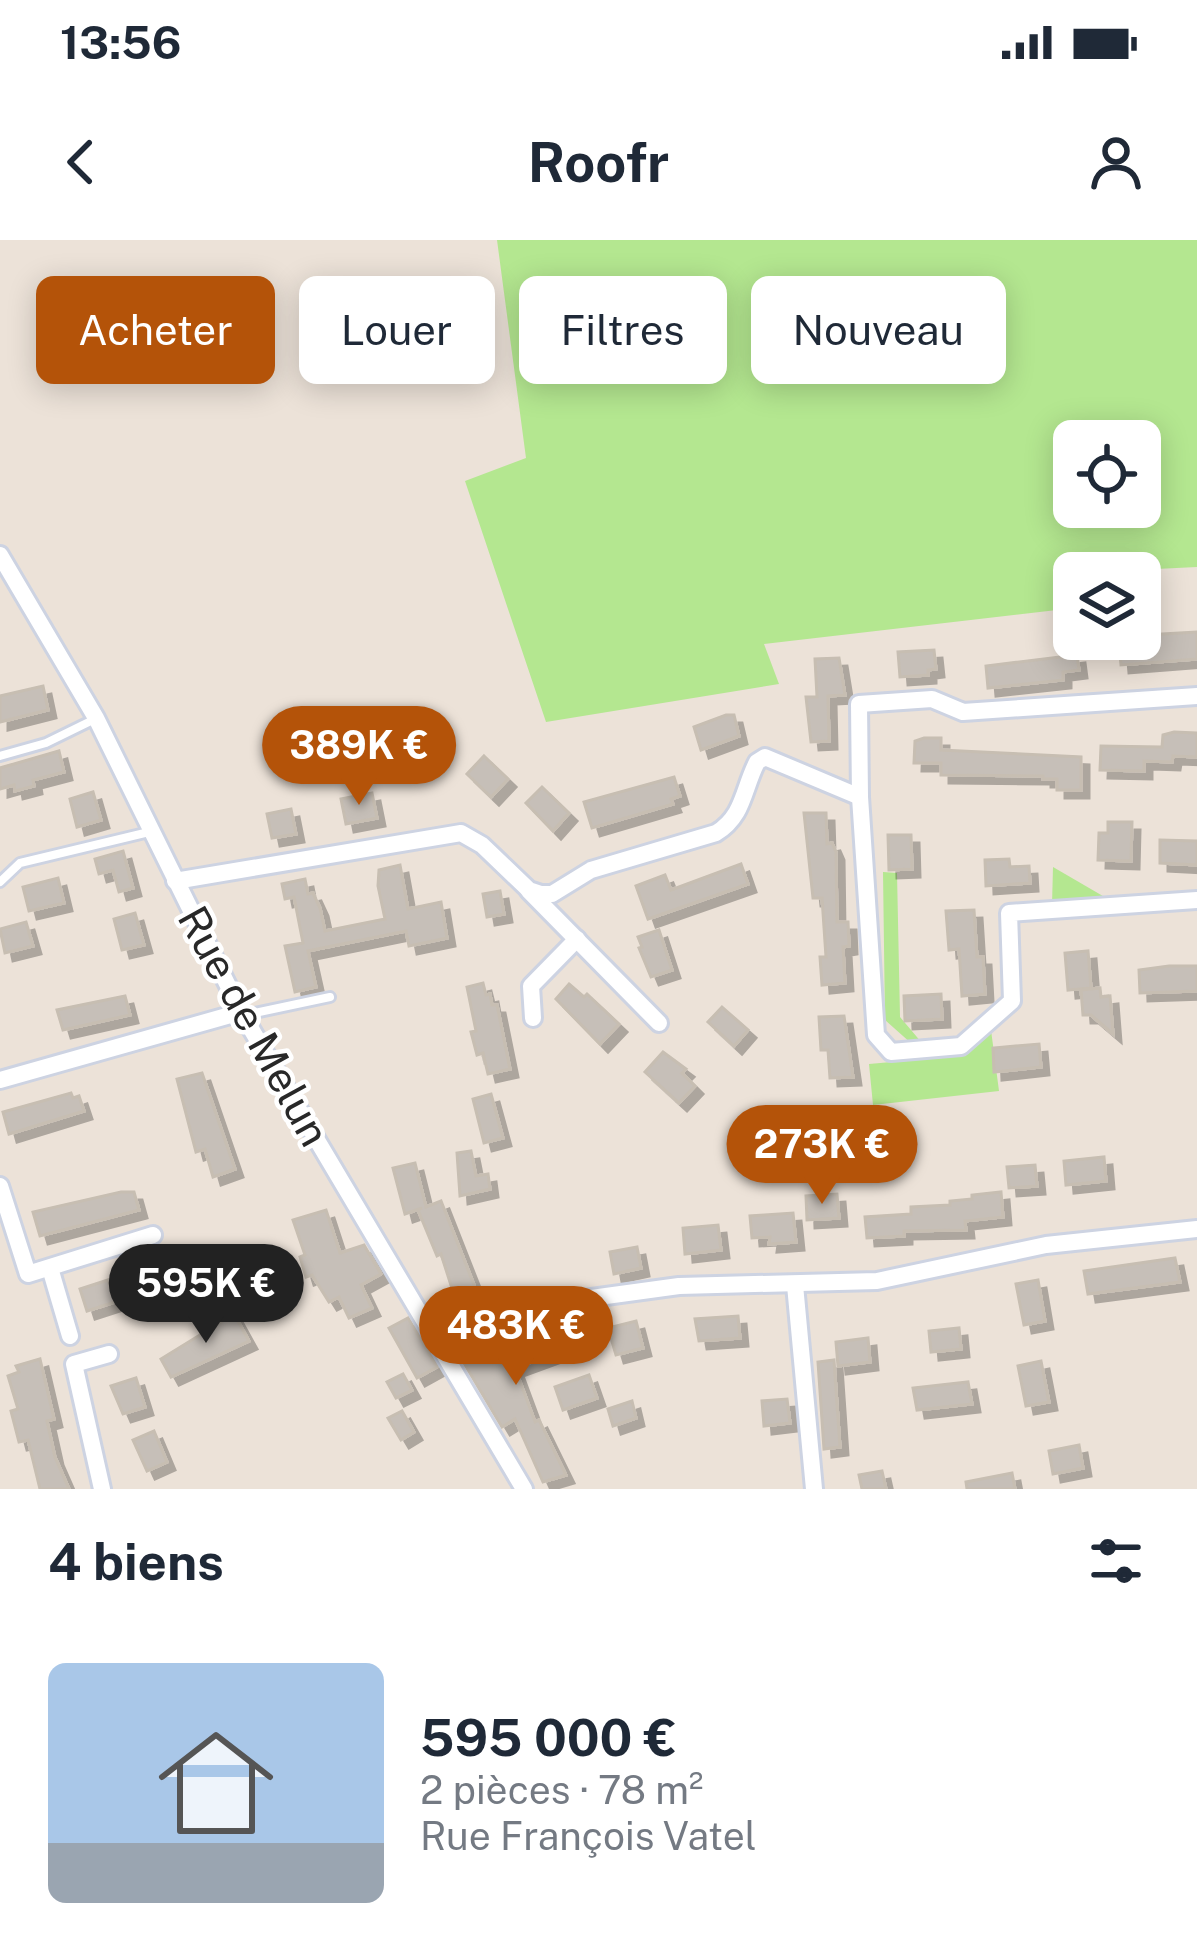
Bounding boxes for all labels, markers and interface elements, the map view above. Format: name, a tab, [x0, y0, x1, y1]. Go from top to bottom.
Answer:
text: 13:56	[60, 16, 181, 69]
icon: back	[48, 129, 114, 195]
icon: person	[1083, 129, 1149, 195]
text: Roofr	[528, 131, 669, 194]
chip: Acheter	[36, 276, 275, 384]
chip: Louer	[299, 276, 495, 384]
chip: Filtres	[519, 276, 727, 384]
chip: Nouveau	[751, 276, 1006, 384]
map controls	[1053, 420, 1161, 660]
button: locate	[1053, 420, 1161, 528]
button: layers	[1053, 552, 1161, 660]
pin: 389K €	[261, 706, 457, 808]
text: 389K €	[289, 722, 429, 768]
street label: Rue de Melun	[169, 898, 340, 1154]
pin: 273K €	[724, 1105, 920, 1207]
text: 273K €	[754, 1121, 890, 1167]
pin: 595K €	[108, 1244, 304, 1346]
text: 595K €	[136, 1260, 276, 1306]
pin: 483K €	[418, 1286, 614, 1388]
text: 483K €	[446, 1302, 586, 1348]
icon: filters	[1083, 1528, 1149, 1594]
text: 4 biens	[48, 1532, 224, 1591]
text: 595 000 €	[420, 1708, 677, 1767]
icon: home	[144, 1711, 288, 1855]
text: 2 pièces · 78 m²	[420, 1767, 703, 1813]
text: Rue François Vatel	[420, 1813, 757, 1859]

